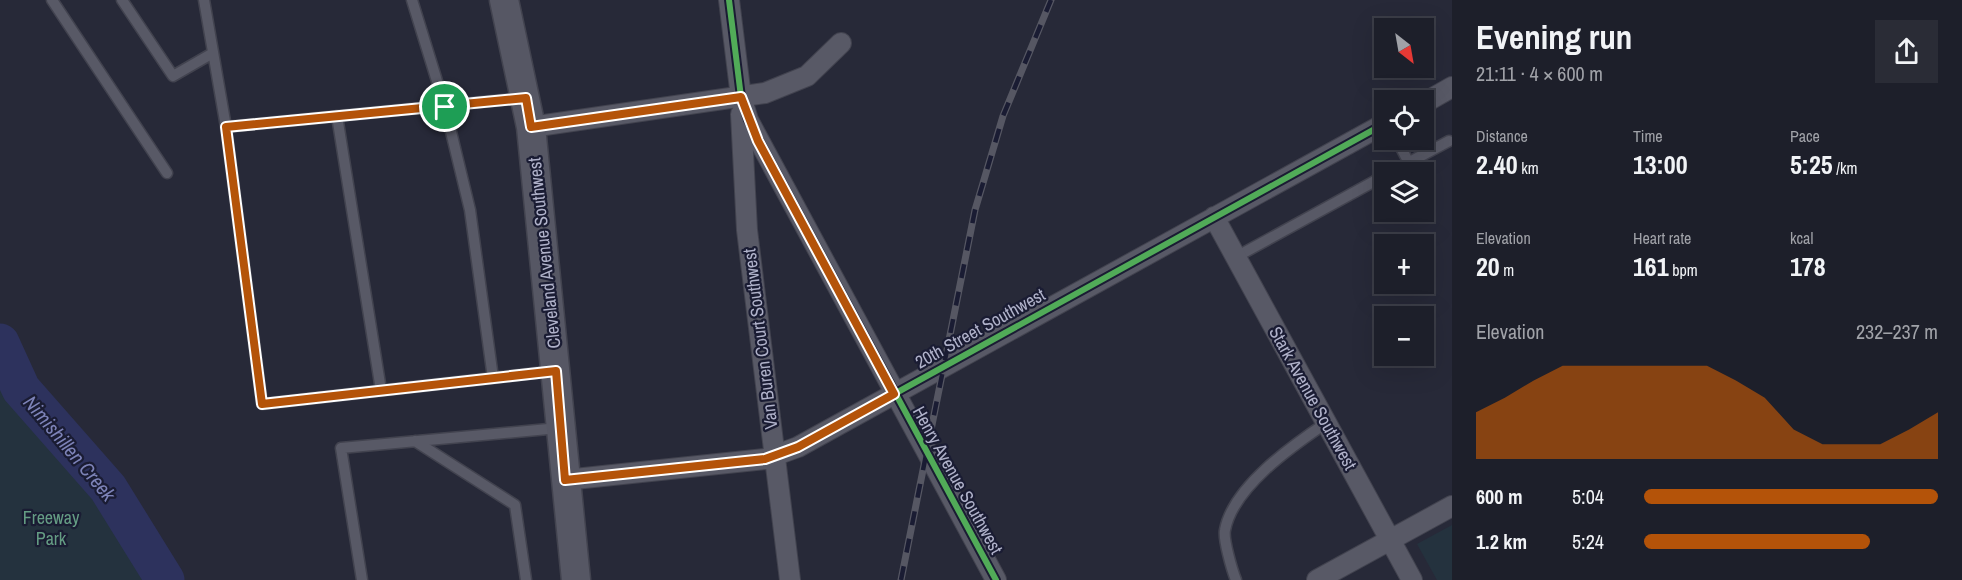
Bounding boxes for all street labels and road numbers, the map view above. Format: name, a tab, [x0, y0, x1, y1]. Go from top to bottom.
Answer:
street label: Cleveland Avenue Southwest	[522, 156, 566, 350]
street label: Van Buren Court Southwest	[737, 247, 783, 431]
street label: 20th Street Southwest	[910, 282, 1050, 374]
street label: Stark Avenue Southwest	[1263, 322, 1363, 474]
street label: Henry Avenue Southwest	[907, 402, 1009, 558]

